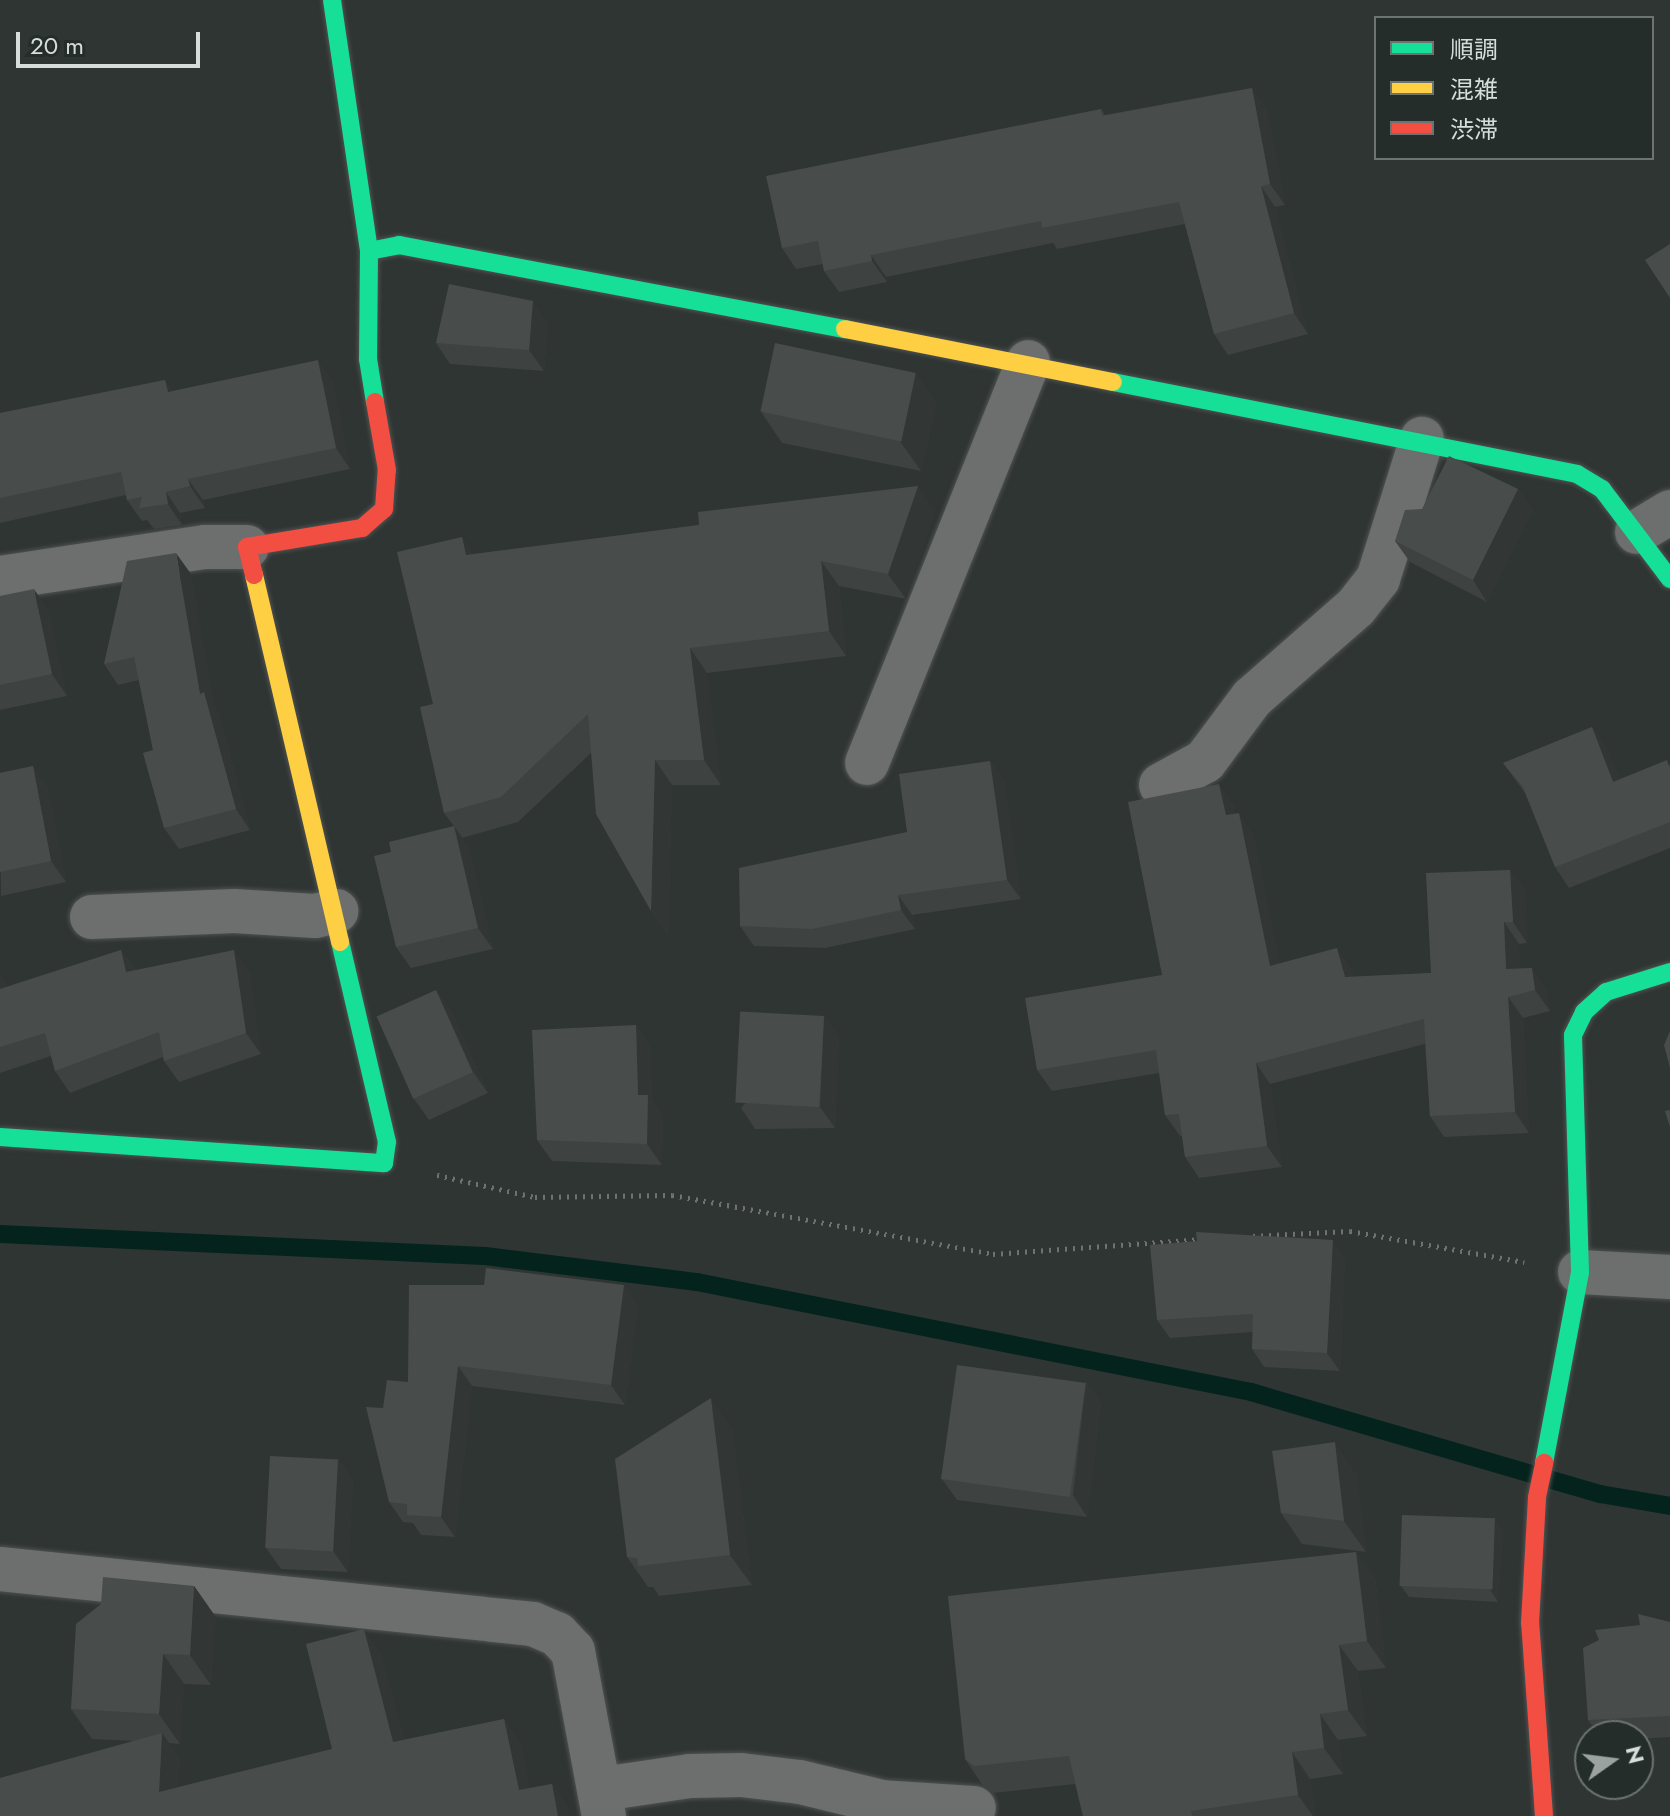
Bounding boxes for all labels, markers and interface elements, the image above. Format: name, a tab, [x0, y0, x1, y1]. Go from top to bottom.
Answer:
scale bar	[20, 16, 204, 66]
legend	[1374, 16, 1654, 160]
text: 20 m	[30, 28, 84, 63]
text: 順調	[1450, 32, 1498, 67]
text: 混雑	[1450, 72, 1498, 107]
text: 渋滞	[1450, 112, 1498, 147]
north arrow	[1574, 1720, 1654, 1800]
text: N	[1618, 1742, 1653, 1767]

